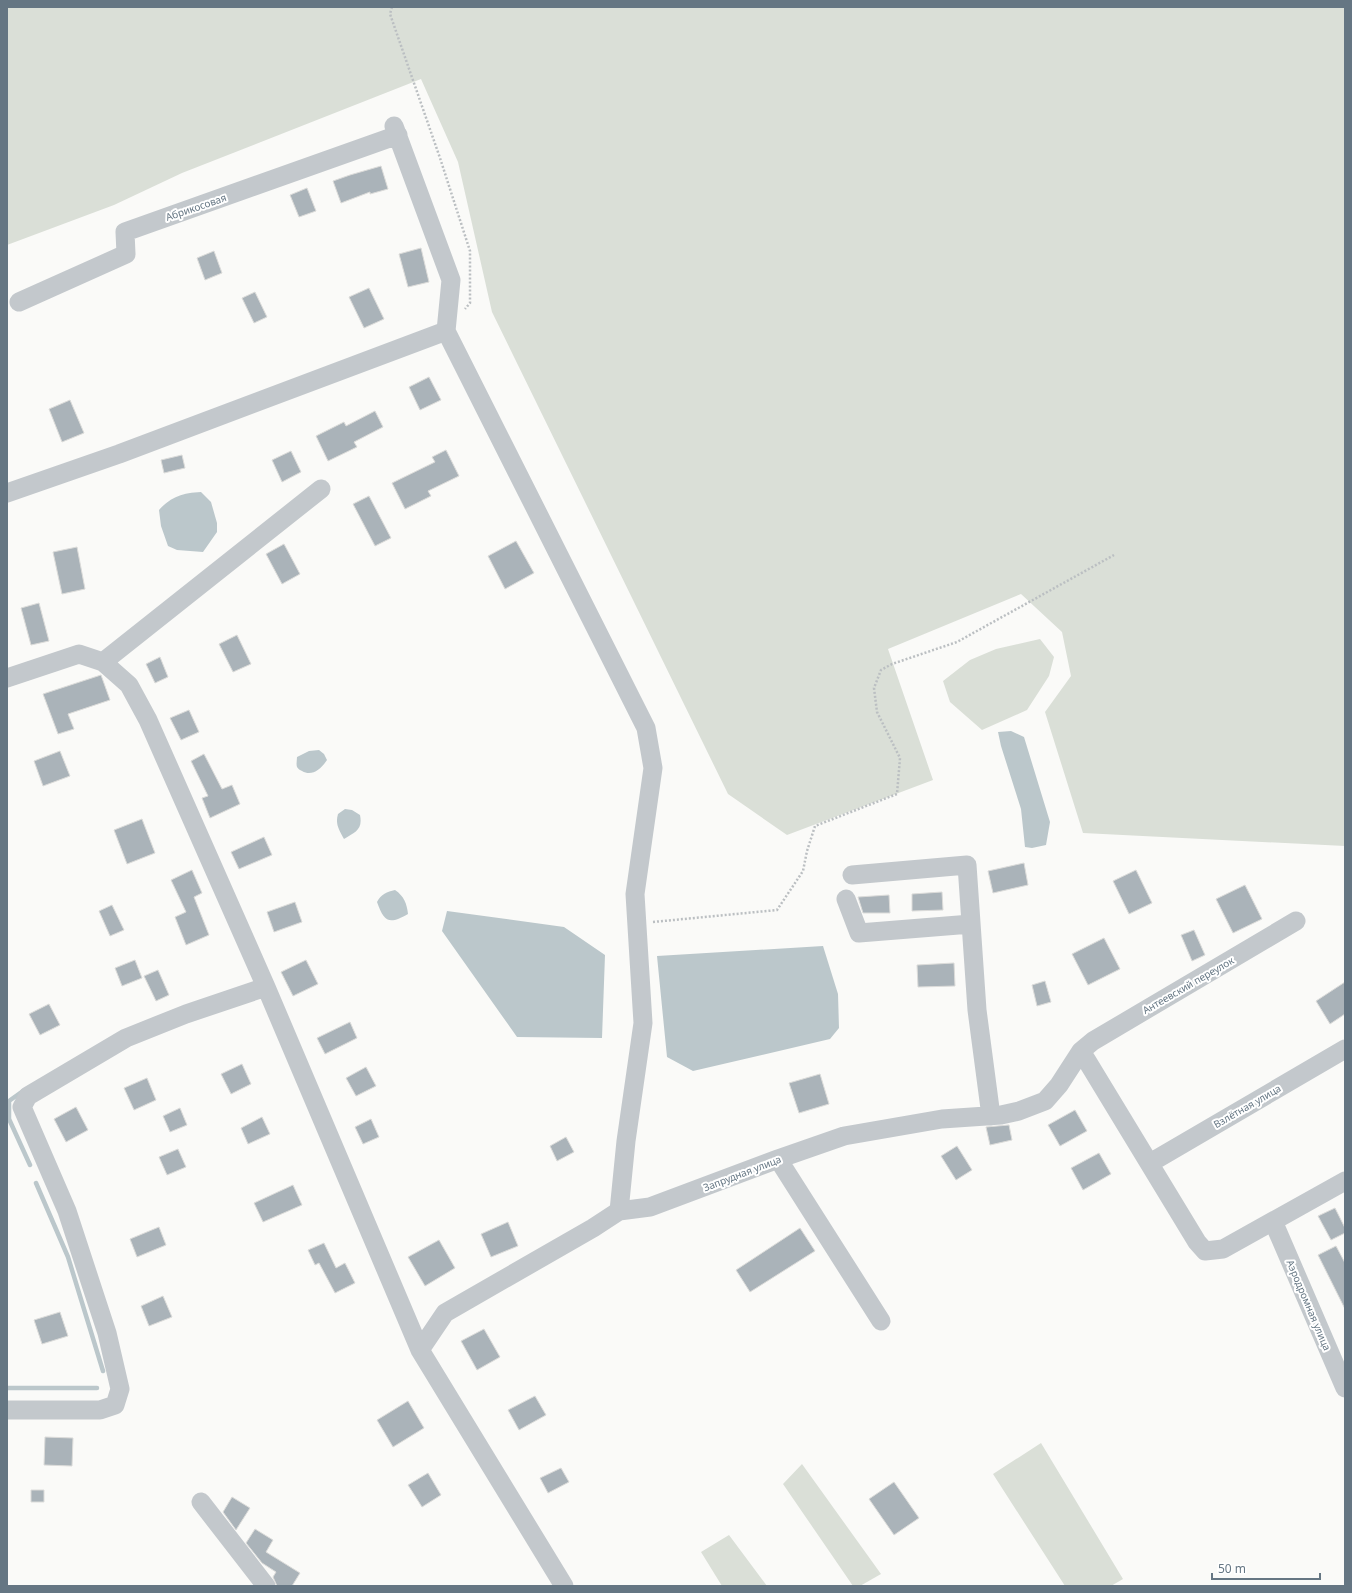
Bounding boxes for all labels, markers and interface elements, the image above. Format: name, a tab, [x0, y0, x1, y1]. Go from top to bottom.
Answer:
street label: Абрикосовая	[164, 190, 228, 224]
street label: Антеевский переулок	[1140, 953, 1237, 1017]
street label: Взлётная улица	[1211, 1081, 1283, 1131]
street label: Запрудная улица	[701, 1152, 783, 1194]
street label: Аэродромная улица	[1284, 1257, 1334, 1353]
scale bar	[1212, 1555, 1320, 1581]
text: 50 m	[1218, 1560, 1246, 1577]

